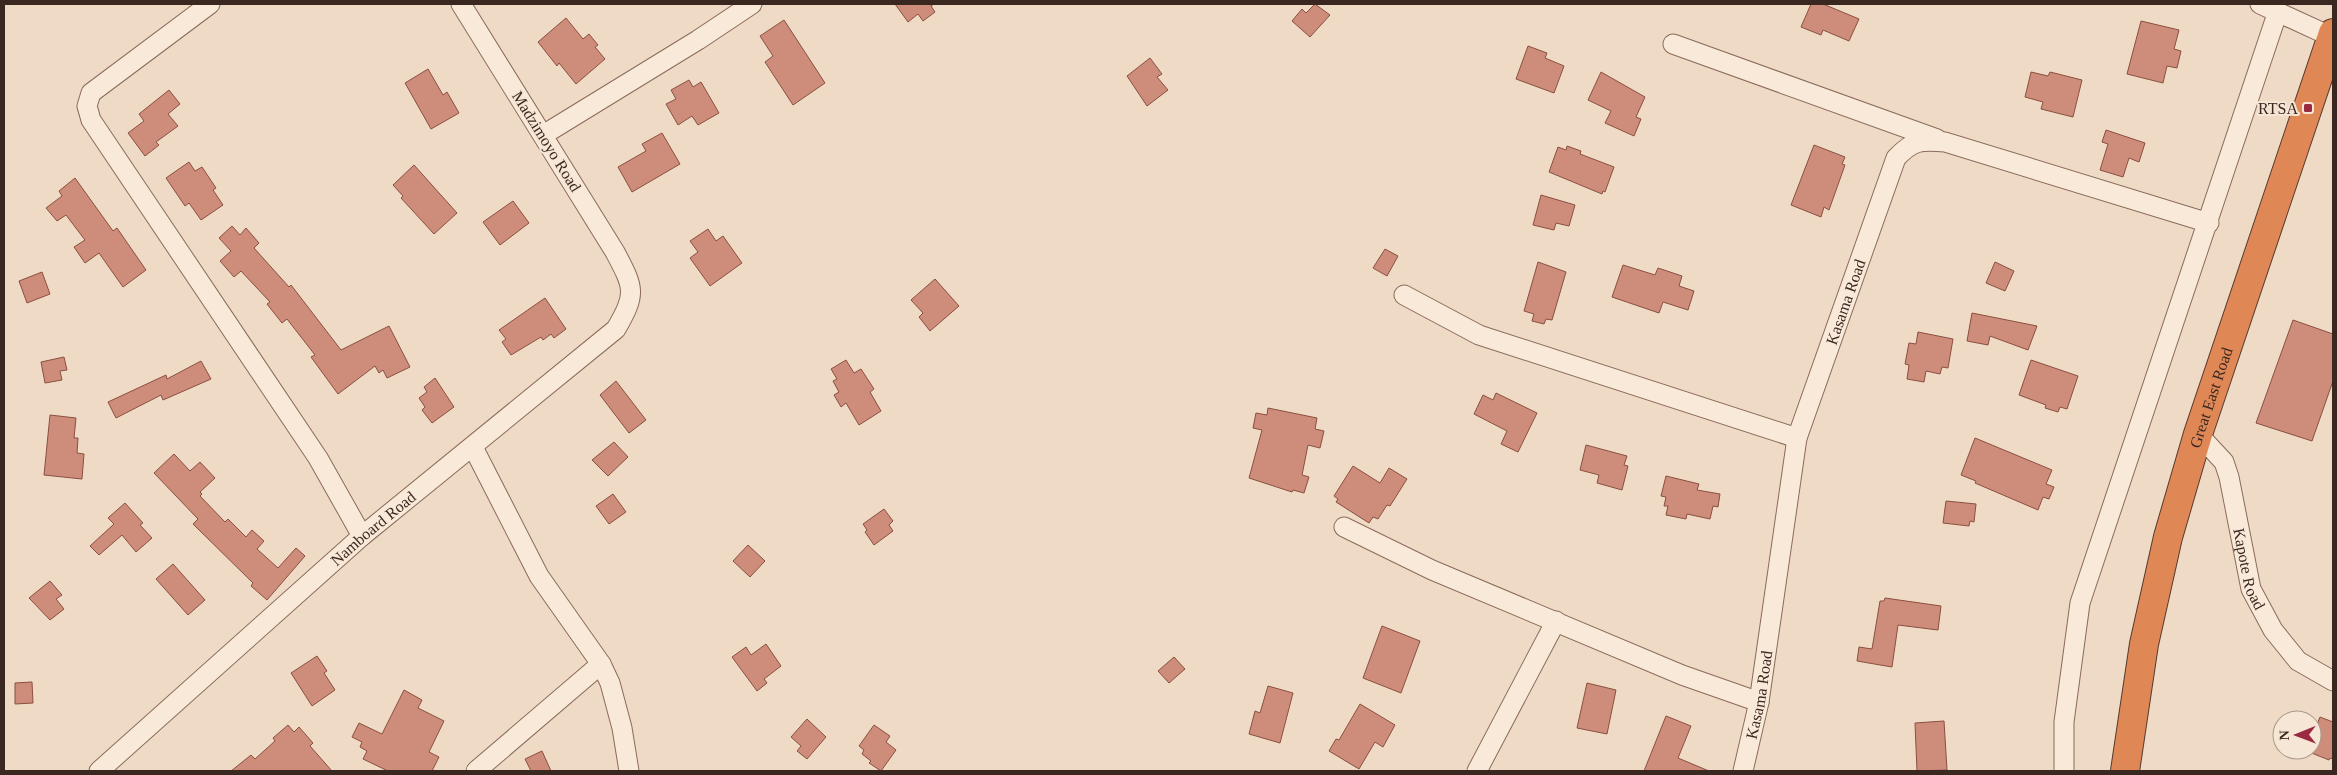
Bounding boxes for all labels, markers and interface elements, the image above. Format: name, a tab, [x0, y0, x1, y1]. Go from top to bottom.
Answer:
street label: Madzimoyo Road	[508, 88, 584, 195]
place label: RTSA	[2258, 100, 2298, 117]
marker: RTSA	[2302, 102, 2314, 114]
street label: Kasama Road	[1823, 257, 1869, 347]
street label: Great East Road	[2186, 345, 2236, 450]
street label: Namboard Road	[327, 488, 419, 569]
street label: Kapote Road	[2230, 526, 2268, 613]
street label: Kasama Road	[1743, 650, 1775, 741]
north arrow	[2272, 710, 2322, 760]
text: N	[2277, 730, 2292, 740]

